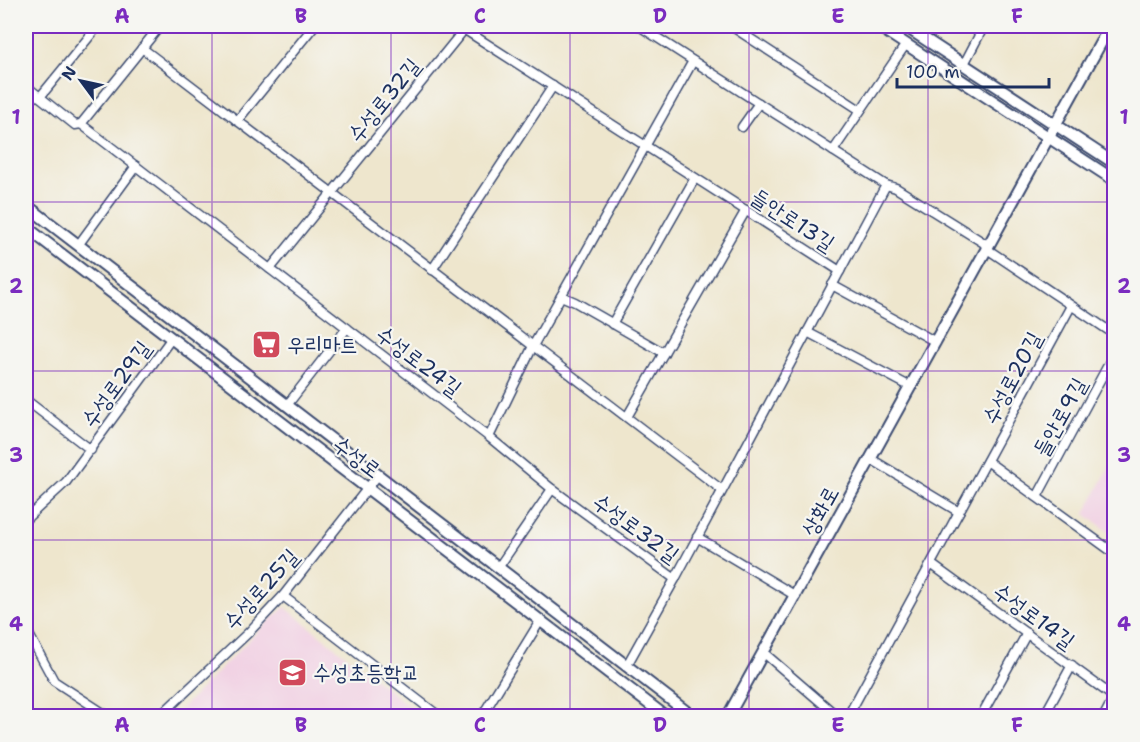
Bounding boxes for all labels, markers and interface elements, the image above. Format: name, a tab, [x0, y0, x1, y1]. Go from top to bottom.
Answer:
text: A	[114, 3, 130, 29]
text: B	[295, 3, 307, 29]
text: C	[474, 3, 486, 29]
text: D	[653, 3, 667, 29]
text: E	[831, 3, 845, 29]
text: F	[1011, 3, 1023, 29]
north arrow	[51, 51, 111, 111]
scale bar	[897, 51, 1048, 89]
street label: 수성로32길	[341, 52, 427, 148]
text: 100 m	[906, 60, 960, 84]
text: N	[57, 62, 81, 84]
text: 1	[11, 104, 21, 130]
text: 1	[1119, 104, 1129, 130]
street label: 들안로13길	[746, 182, 841, 258]
text: 2	[9, 273, 23, 299]
text: 2	[1117, 273, 1131, 299]
street label: 수성로24길	[370, 319, 468, 403]
street label: 수성로20길	[976, 326, 1049, 429]
supermarket icon: 우리마트	[250, 328, 282, 360]
place label: 우리마트	[287, 330, 358, 359]
street label: 수성로29길	[75, 335, 157, 433]
street label: 들안로9길	[1026, 372, 1094, 462]
street label: 수성로	[327, 429, 387, 485]
text: 3	[9, 442, 23, 468]
text: 3	[1117, 442, 1131, 468]
street label: 상화로	[794, 481, 846, 541]
street label: 수성로32길	[587, 487, 685, 569]
street label: 수성로25길	[217, 542, 305, 636]
street label: 수성로14길	[987, 577, 1081, 656]
text: 4	[9, 611, 23, 637]
text: 4	[1117, 611, 1131, 637]
school or university icon: 수성초등학교	[276, 656, 308, 688]
place label: 수성초등학교	[313, 658, 419, 687]
text: A	[114, 712, 130, 738]
text: B	[295, 712, 307, 738]
text: C	[474, 712, 486, 738]
text: D	[653, 712, 667, 738]
text: E	[831, 712, 845, 738]
text: F	[1011, 712, 1023, 738]

